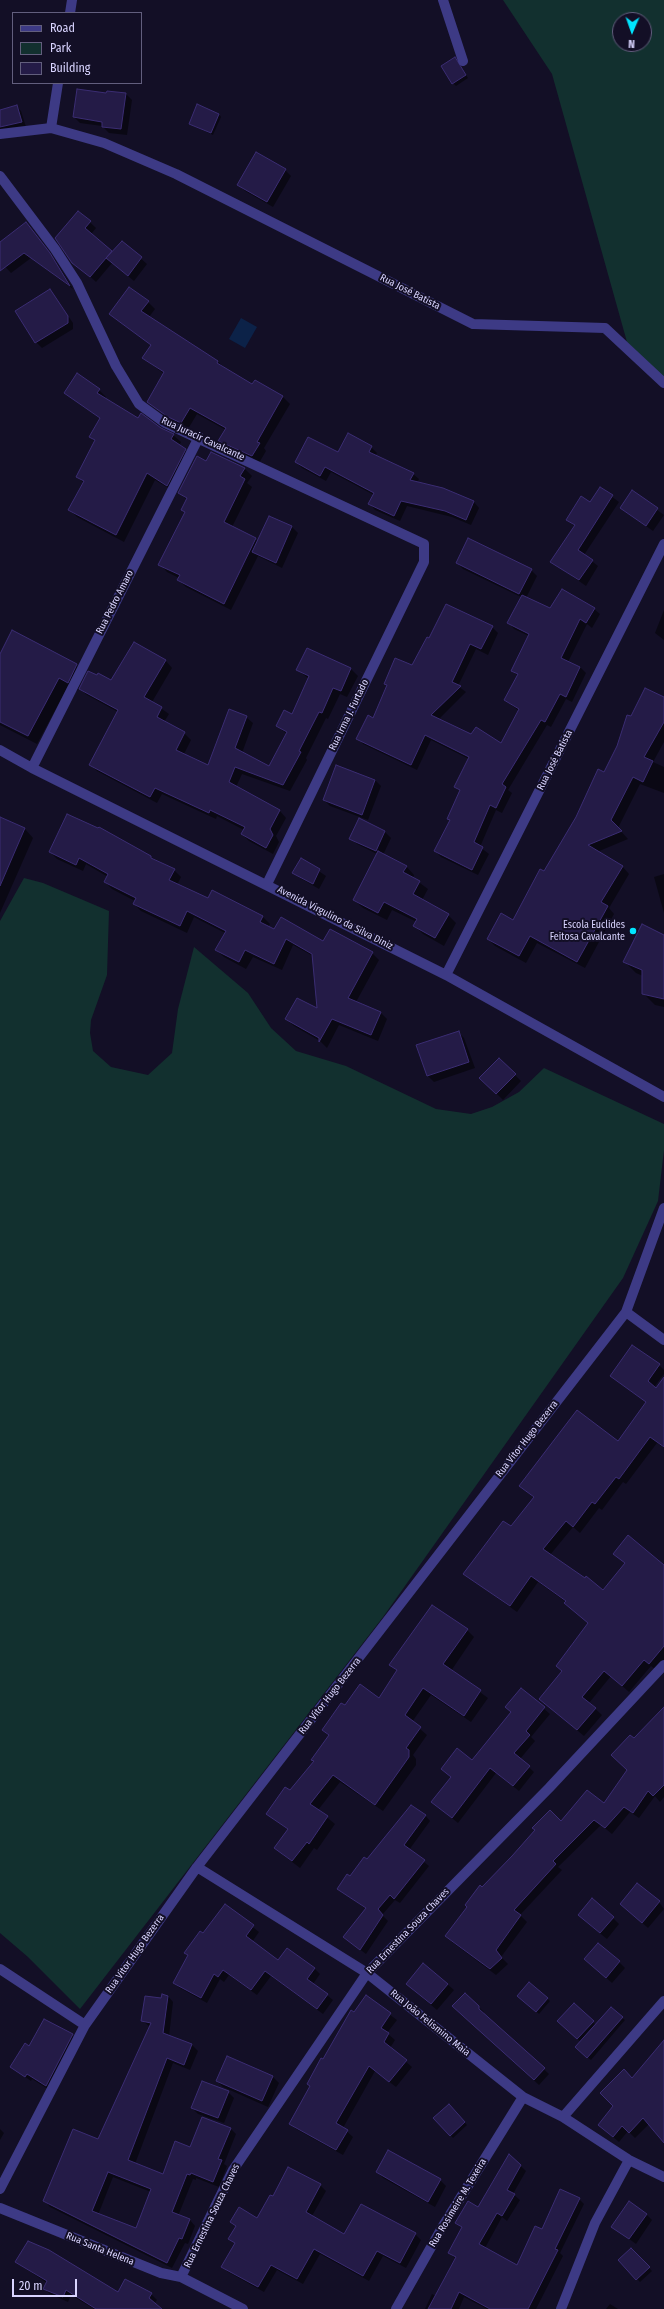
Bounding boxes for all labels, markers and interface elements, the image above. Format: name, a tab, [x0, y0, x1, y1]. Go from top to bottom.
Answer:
legend	[12, 12, 142, 84]
north arrow	[612, 12, 652, 52]
text: Road	[50, 21, 75, 35]
text: N	[628, 37, 635, 50]
text: Park	[50, 41, 71, 55]
text: Building	[50, 61, 90, 75]
street label: Rua José Batista	[378, 272, 442, 312]
street label: Rua Juracir Cavalcante	[159, 414, 247, 464]
street label: Rua Pedro Amaro	[94, 568, 136, 636]
street label: Rua Irma J. Furtado	[327, 677, 371, 753]
street label: Rua José Batista	[535, 728, 575, 792]
street label: Avenida Virgulino da Silva Diniz	[275, 884, 395, 952]
place label: Escola Euclides Feitosa Cavalcante	[550, 919, 625, 942]
marker: Escola Euclides Feitosa Cavalcante	[628, 926, 638, 936]
street label: Rua Vitor Hugo Bezerra	[493, 1398, 561, 1480]
street label: Rua Vitor Hugo Bezerra	[296, 1655, 364, 1737]
street label: Rua Ernestina Souza Chaves	[364, 1886, 452, 1976]
street label: Rua Vitor Hugo Bezerra	[103, 1912, 167, 1996]
street label: Rua João Felismino Maia	[388, 1987, 472, 2059]
street label: Rua Rosimeire M. Texeira	[427, 2157, 489, 2249]
street label: Rua Ernestina Souza Chaves	[182, 2162, 242, 2270]
street label: Rua Santa Helena	[64, 2230, 136, 2268]
scale bar	[14, 2271, 79, 2297]
text: 20 m	[19, 2279, 43, 2293]

